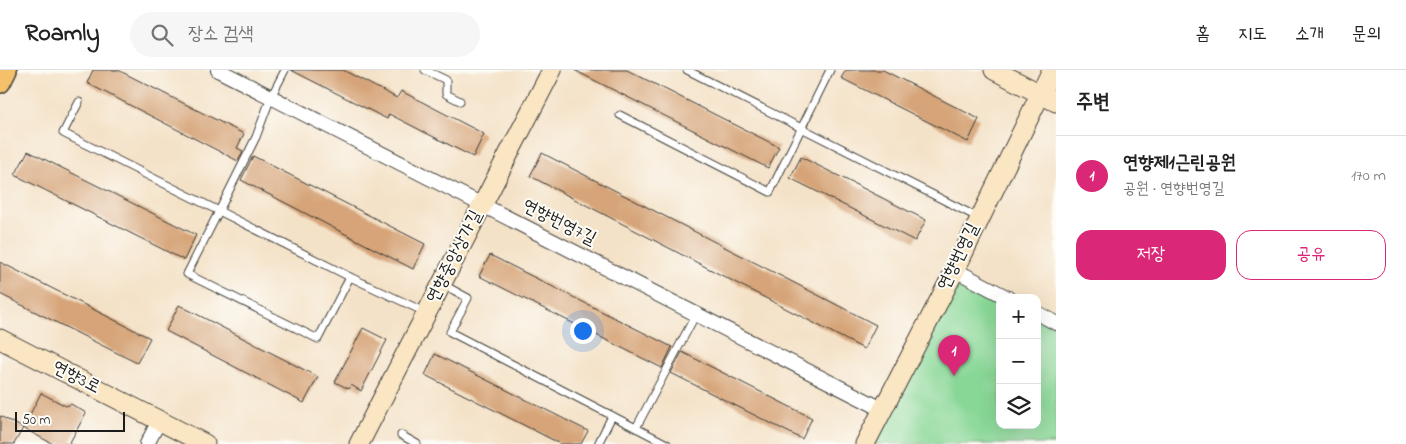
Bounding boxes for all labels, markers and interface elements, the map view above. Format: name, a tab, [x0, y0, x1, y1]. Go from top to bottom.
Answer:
search box	[130, 12, 480, 57]
text: Roamly	[25, 17, 100, 52]
icon: search	[148, 21, 176, 49]
text: 장소 검색	[188, 21, 254, 48]
text: 홈	[1196, 22, 1210, 48]
text: 지도	[1238, 22, 1267, 48]
text: 소개	[1295, 22, 1324, 48]
text: 문의	[1352, 22, 1381, 48]
text: 주변	[1076, 88, 1110, 118]
text: 연향제1근린공원	[1123, 150, 1236, 177]
text: 1	[1089, 164, 1095, 188]
text: 170 m	[1351, 164, 1386, 188]
text: 공원 · 연향번영길	[1123, 177, 1225, 201]
street label: 연향번영7길	[518, 193, 601, 253]
street label: 연향중앙상가길	[420, 205, 490, 308]
street label: 연향번영길	[931, 218, 987, 295]
button: 저장	[1076, 230, 1226, 280]
button: 공유	[1236, 230, 1386, 280]
map controls	[996, 294, 1041, 429]
button: +	[996, 294, 1041, 339]
your location	[570, 318, 596, 344]
pin: 1	[938, 335, 970, 376]
button: −	[996, 339, 1041, 384]
street label: 연향3로	[47, 355, 105, 401]
button: layers	[996, 384, 1041, 429]
scale bar	[15, 409, 125, 432]
text: 50 m	[22, 410, 50, 431]

